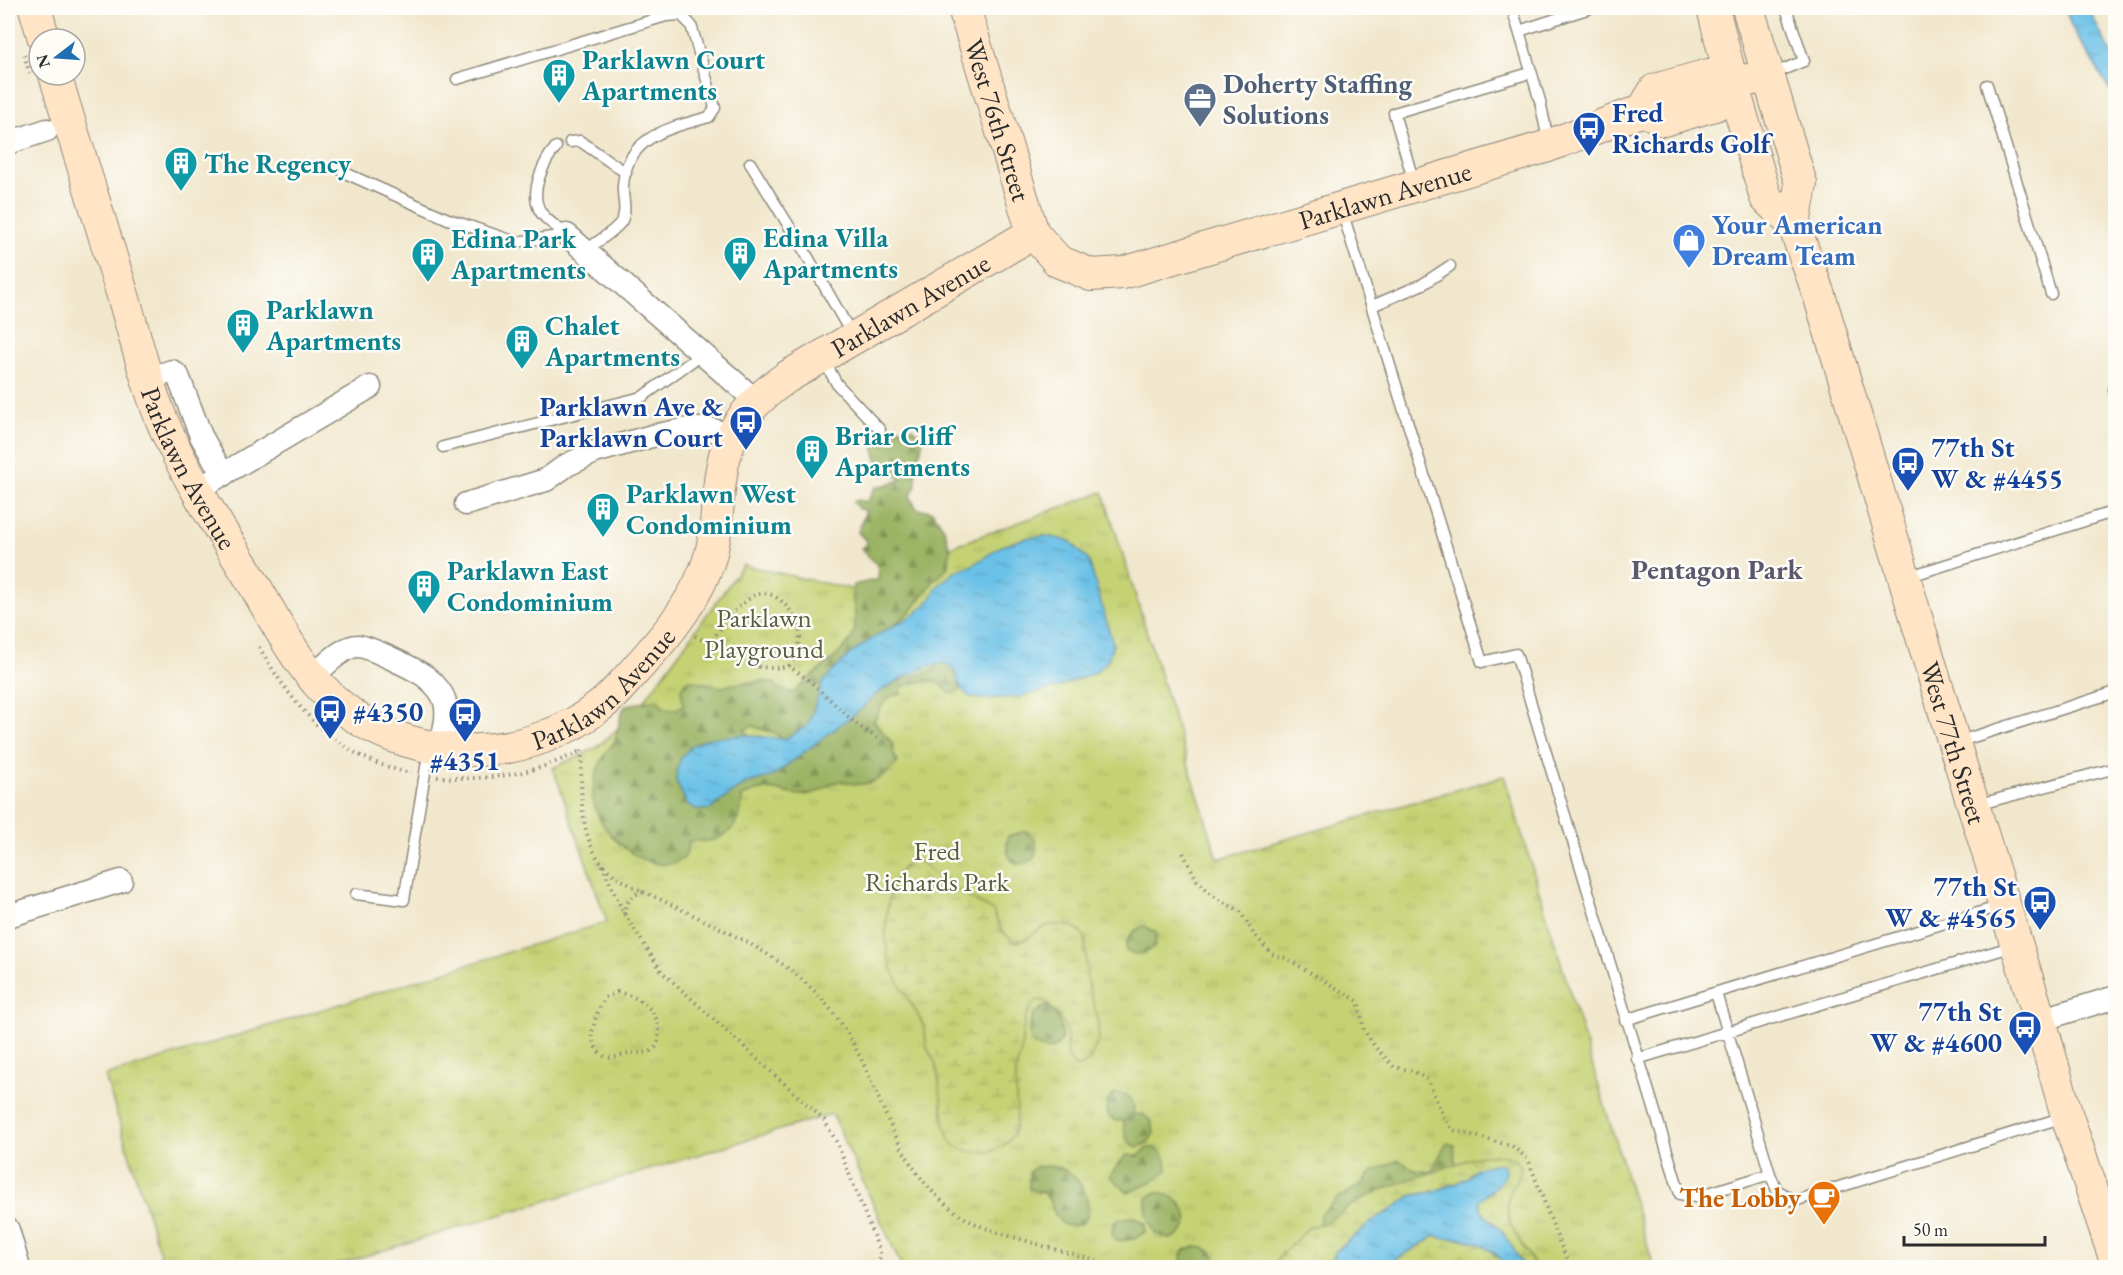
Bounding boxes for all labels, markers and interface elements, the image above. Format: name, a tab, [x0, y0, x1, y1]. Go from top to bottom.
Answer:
north arrow	[27, 27, 87, 87]
street label: West 76th Street	[957, 34, 1040, 206]
place label: Parklawn Court Apartments	[581, 42, 765, 108]
text: N	[31, 52, 55, 71]
building icon: Parklawn Court Apartments	[541, 57, 577, 104]
place label: Doherty Staffing Solutions	[1223, 66, 1413, 132]
office icon: Doherty Staffing Solutions	[1182, 81, 1218, 128]
place label: Fred Richards Golf	[1612, 95, 1773, 161]
bus stop icon: Fred Richards Golf	[1571, 110, 1607, 157]
building icon: The Regency	[163, 145, 199, 192]
place label: The Regency	[204, 146, 352, 181]
street label: Parklawn Avenue	[1294, 153, 1475, 237]
place label: Your American Dream Team	[1712, 207, 1882, 273]
place label: Edina Villa Apartments	[762, 220, 898, 286]
place label: Edina Park Apartments	[450, 221, 586, 287]
shop icon: Your American Dream Team	[1671, 222, 1707, 269]
building icon: Edina Villa Apartments	[722, 235, 758, 282]
building icon: Edina Park Apartments	[410, 236, 446, 283]
street label: Parklawn Avenue	[824, 245, 996, 365]
place label: Parklawn Apartments	[265, 292, 401, 358]
building icon: Parklawn Apartments	[225, 307, 261, 354]
place label: Chalet Apartments	[544, 308, 680, 374]
building icon: Chalet Apartments	[504, 323, 540, 370]
street label: Parklawn Avenue	[133, 382, 245, 556]
place label: Parklawn Ave & Parklawn Court	[540, 389, 723, 455]
bus stop icon: Parklawn Ave & Parklawn Court	[728, 404, 764, 451]
place label: Briar Cliff Apartments	[834, 418, 970, 484]
place label: 77th St W & #4455	[1931, 430, 2063, 496]
building icon: Briar Cliff Apartments	[794, 433, 830, 480]
bus stop icon: 77th St W & #4455	[1890, 445, 1926, 492]
place label: Parklawn West Condominium	[626, 476, 796, 542]
building icon: Parklawn West Condominium	[585, 491, 621, 538]
district label: Pentagon Park	[1631, 551, 1804, 587]
place label: Parklawn East Condominium	[447, 553, 613, 619]
building icon: Parklawn East Condominium	[406, 568, 442, 615]
park label: Parklawn Playground	[704, 600, 824, 666]
street label: Parklawn Avenue	[527, 620, 683, 758]
street label: West 77th Street	[1913, 657, 1996, 829]
bus stop icon: #4350	[312, 693, 348, 740]
place label: #4350	[353, 694, 423, 729]
bus stop icon: #4351	[447, 696, 483, 743]
place label: #4351	[430, 743, 500, 778]
park label: Fred Richards Park	[865, 833, 1010, 899]
place label: 77th St W & #4565	[1885, 869, 2017, 935]
bus stop icon: 77th St W & #4565	[2022, 884, 2058, 931]
place label: 77th St W & #4600	[1870, 994, 2002, 1060]
bus stop icon: 77th St W & #4600	[2007, 1009, 2043, 1056]
cafe icon: The Lobby	[1806, 1179, 1842, 1226]
place label: The Lobby	[1679, 1180, 1802, 1215]
scale bar	[1904, 1209, 2045, 1247]
text: 50 m	[1913, 1218, 1948, 1241]

